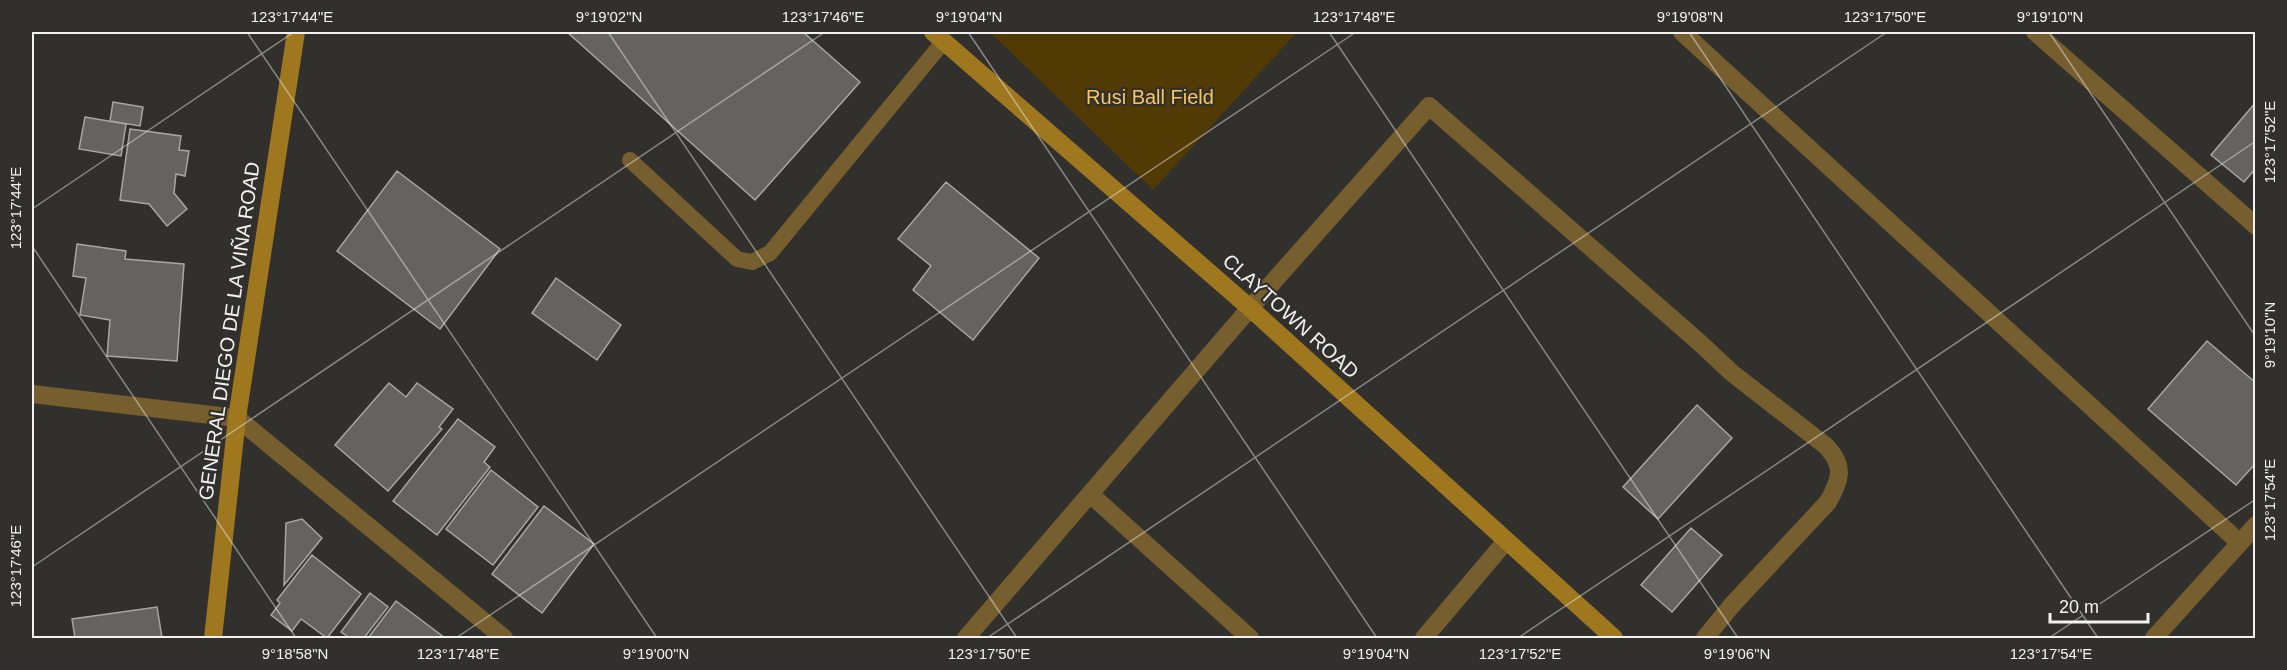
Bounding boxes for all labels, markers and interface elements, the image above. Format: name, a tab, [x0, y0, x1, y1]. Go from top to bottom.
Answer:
text: 123°17'44"E	[251, 8, 333, 25]
text: 9°19'02"N	[576, 8, 642, 25]
text: 123°17'46"E	[782, 8, 864, 25]
text: 9°19'04"N	[936, 8, 1002, 25]
text: 123°17'48"E	[1313, 8, 1395, 25]
text: 9°19'08"N	[1657, 8, 1723, 25]
text: 123°17'50"E	[1844, 8, 1926, 25]
text: 9°19'10"N	[2017, 8, 2083, 25]
park label: Rusi Ball Field	[1086, 86, 1214, 108]
text: 123°17'52"E	[2261, 101, 2278, 183]
street label: GENERAL DIEGO DE LA VIÑA ROAD	[193, 160, 264, 502]
text: 123°17'44"E	[7, 167, 24, 249]
street label: CLAYTOWN ROAD	[1219, 249, 1363, 383]
text: 9°19'10"N	[2261, 302, 2278, 368]
text: 123°17'54"E	[2261, 459, 2278, 541]
text: 123°17'46"E	[7, 525, 24, 607]
scale bar	[2050, 586, 2148, 624]
text: 20 m	[2059, 597, 2099, 617]
text: 9°18'58"N	[262, 645, 328, 662]
text: 123°17'48"E	[417, 645, 499, 662]
text: 9°19'00"N	[623, 645, 689, 662]
text: 123°17'50"E	[948, 645, 1030, 662]
text: 9°19'04"N	[1343, 645, 1409, 662]
text: 123°17'52"E	[1479, 645, 1561, 662]
text: 9°19'06"N	[1704, 645, 1770, 662]
text: 123°17'54"E	[2010, 645, 2092, 662]

